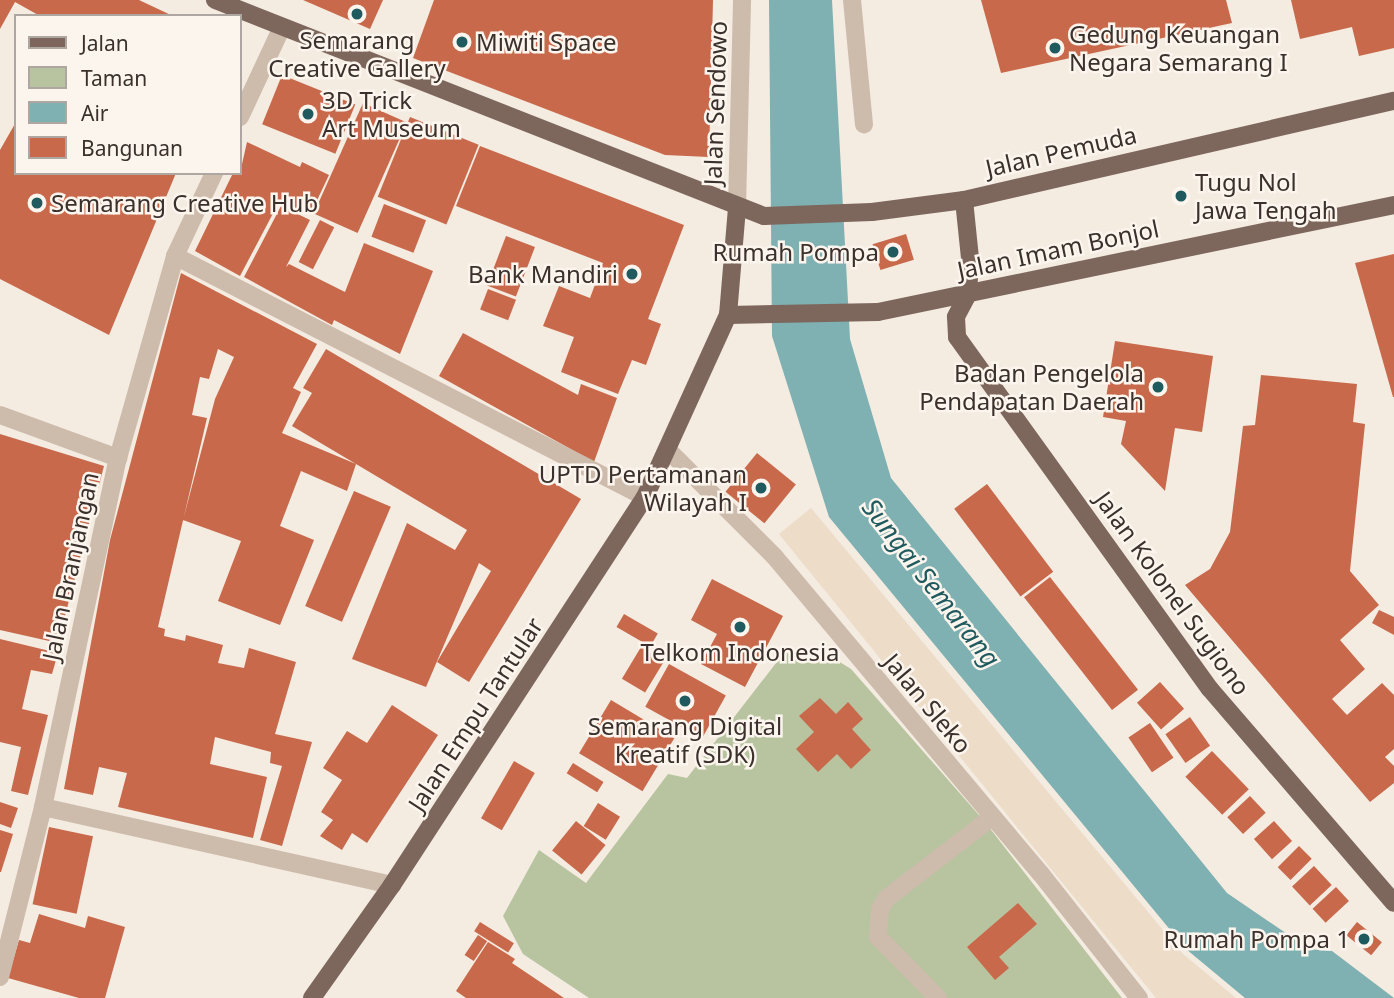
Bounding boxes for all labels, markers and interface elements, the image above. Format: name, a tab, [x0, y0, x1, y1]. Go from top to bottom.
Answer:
marker: Semarang Creative Gallery	[349, 6, 365, 22]
legend	[14, 14, 242, 175]
street label: Jalan Sendowo	[698, 20, 732, 186]
place label: Gedung Keuangan Negara Semarang I	[1069, 20, 1288, 76]
place label: Semarang Creative Gallery	[268, 26, 446, 82]
place label: Miwiti Space	[476, 28, 617, 56]
text: Jalan	[81, 29, 129, 57]
marker: Miwiti Space	[454, 34, 470, 50]
marker: Gedung Keuangan Negara Semarang I	[1047, 40, 1063, 56]
text: Taman	[81, 64, 147, 92]
place label: 3D Trick Art Museum	[322, 86, 461, 142]
text: Air	[81, 99, 109, 127]
marker: 3D Trick Art Museum	[300, 106, 316, 122]
street label: Jalan Pemuda	[983, 120, 1139, 182]
text: Bangunan	[81, 134, 183, 162]
place label: Tugu Nol Jawa Tengah	[1195, 168, 1337, 224]
marker: Tugu Nol Jawa Tengah	[1173, 188, 1189, 204]
place label: Semarang Creative Hub	[51, 189, 318, 217]
marker: Semarang Creative Hub	[29, 195, 45, 211]
street label: Jalan Imam Bonjol	[955, 214, 1161, 284]
place label: Rumah Pompa	[713, 238, 879, 266]
marker: Rumah Pompa	[885, 244, 901, 260]
place label: Bank Mandiri	[468, 260, 618, 288]
marker: Bank Mandiri	[624, 266, 640, 282]
place label: Badan Pengelola Pendapatan Daerah	[919, 359, 1144, 415]
marker: Badan Pengelola Pendapatan Daerah	[1150, 379, 1166, 395]
place label: UPTD Pertamanan Wilayah I	[539, 460, 747, 516]
street label: Jalan Branjangan	[36, 469, 104, 663]
marker: UPTD Pertamanan Wilayah I	[753, 480, 769, 496]
street label: Jalan Kolonel Sugiono	[1090, 486, 1256, 700]
water label: Sungai Semarang	[856, 493, 1006, 673]
street label: Jalan Empu Tantular	[402, 612, 548, 816]
marker: Telkom Indonesia	[732, 619, 748, 635]
place label: Telkom Indonesia	[640, 638, 840, 666]
street label: Jalan Sleko	[878, 647, 978, 759]
marker: Semarang Digital Kreatif (SDK)	[677, 693, 693, 709]
place label: Semarang Digital Kreatif (SDK)	[588, 712, 782, 768]
place label: Rumah Pompa 1	[1164, 925, 1350, 953]
marker: Rumah Pompa 1	[1356, 931, 1372, 947]

